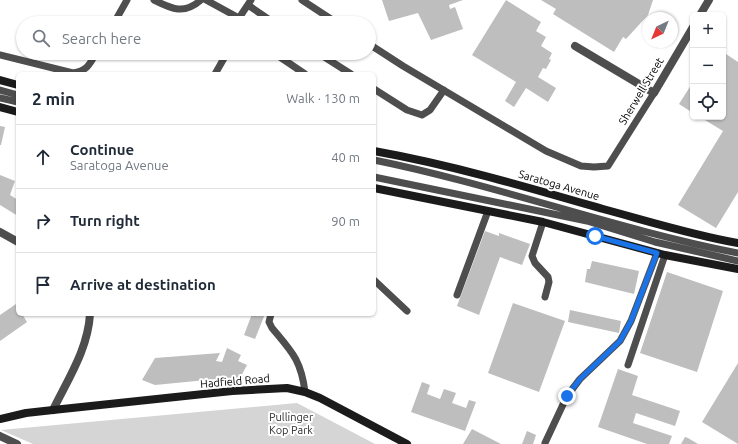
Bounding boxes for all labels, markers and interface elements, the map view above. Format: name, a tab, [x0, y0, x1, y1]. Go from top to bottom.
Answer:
north arrow	[642, 12, 678, 48]
map controls	[690, 12, 726, 120]
button: +	[690, 12, 726, 48]
search box	[16, 16, 376, 60]
icon: search	[30, 27, 52, 49]
text: Search here	[62, 30, 141, 47]
button: −	[690, 48, 726, 84]
street label: Sherwell Street	[616, 55, 666, 127]
button: locate	[690, 84, 726, 120]
text: 2 min	[32, 89, 75, 108]
text: Walk · 130 m	[286, 91, 360, 105]
text: Continue	[70, 141, 134, 158]
icon: ahead	[32, 146, 54, 168]
text: 40 m	[331, 150, 360, 164]
text: Saratoga Avenue	[70, 158, 169, 172]
street label: Saratoga Avenue	[517, 168, 601, 202]
icon: right	[32, 210, 54, 232]
text: Turn right	[70, 212, 140, 229]
text: 90 m	[331, 214, 360, 228]
route start	[586, 227, 604, 245]
icon: arrive	[32, 274, 54, 296]
text: Arrive at destination	[70, 276, 216, 293]
street label: Hadfield Road	[200, 372, 270, 390]
route end	[558, 387, 576, 405]
park label: Pullinger Kop Park	[269, 411, 314, 436]

